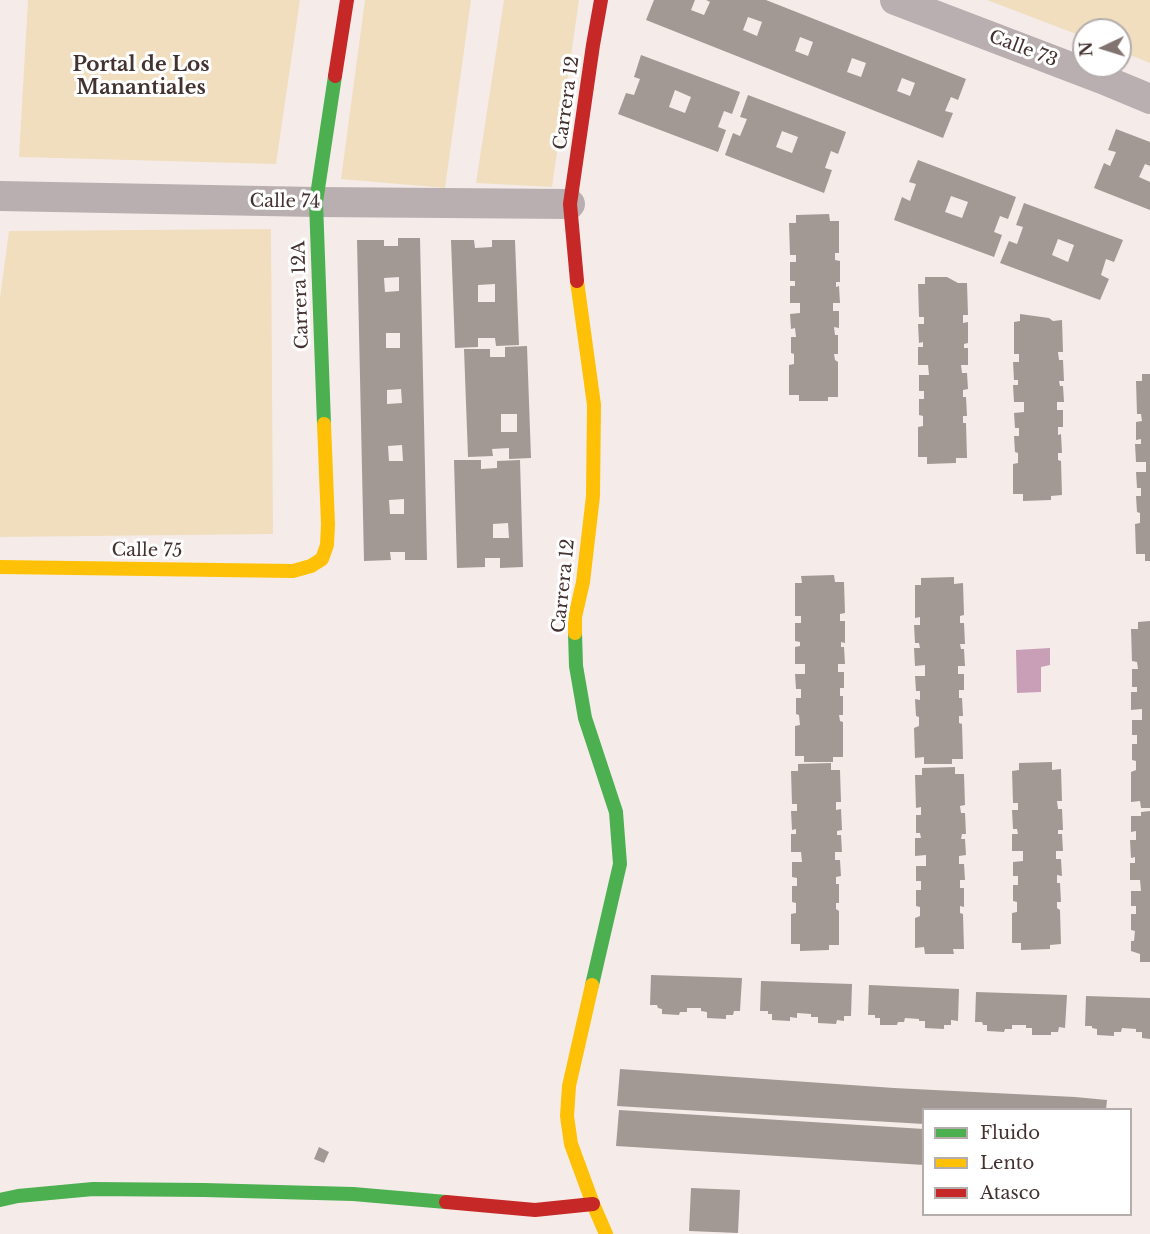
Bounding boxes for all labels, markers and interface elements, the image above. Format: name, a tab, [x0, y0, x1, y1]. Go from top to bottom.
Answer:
north arrow	[1072, 18, 1132, 78]
street label: Calle 73	[986, 26, 1060, 72]
text: N	[1076, 41, 1097, 57]
district label: Portal de Los Manantiales	[72, 53, 210, 100]
street label: Carrera 12	[550, 55, 584, 151]
street label: Calle 74	[249, 191, 321, 213]
street label: Carrera 12A	[288, 240, 314, 350]
street label: Carrera 12	[548, 538, 580, 634]
street label: Calle 75	[112, 540, 182, 562]
legend	[922, 1108, 1132, 1216]
text: Fluido	[980, 1122, 1040, 1144]
text: Lento	[980, 1152, 1034, 1174]
text: Atasco	[980, 1182, 1040, 1204]

